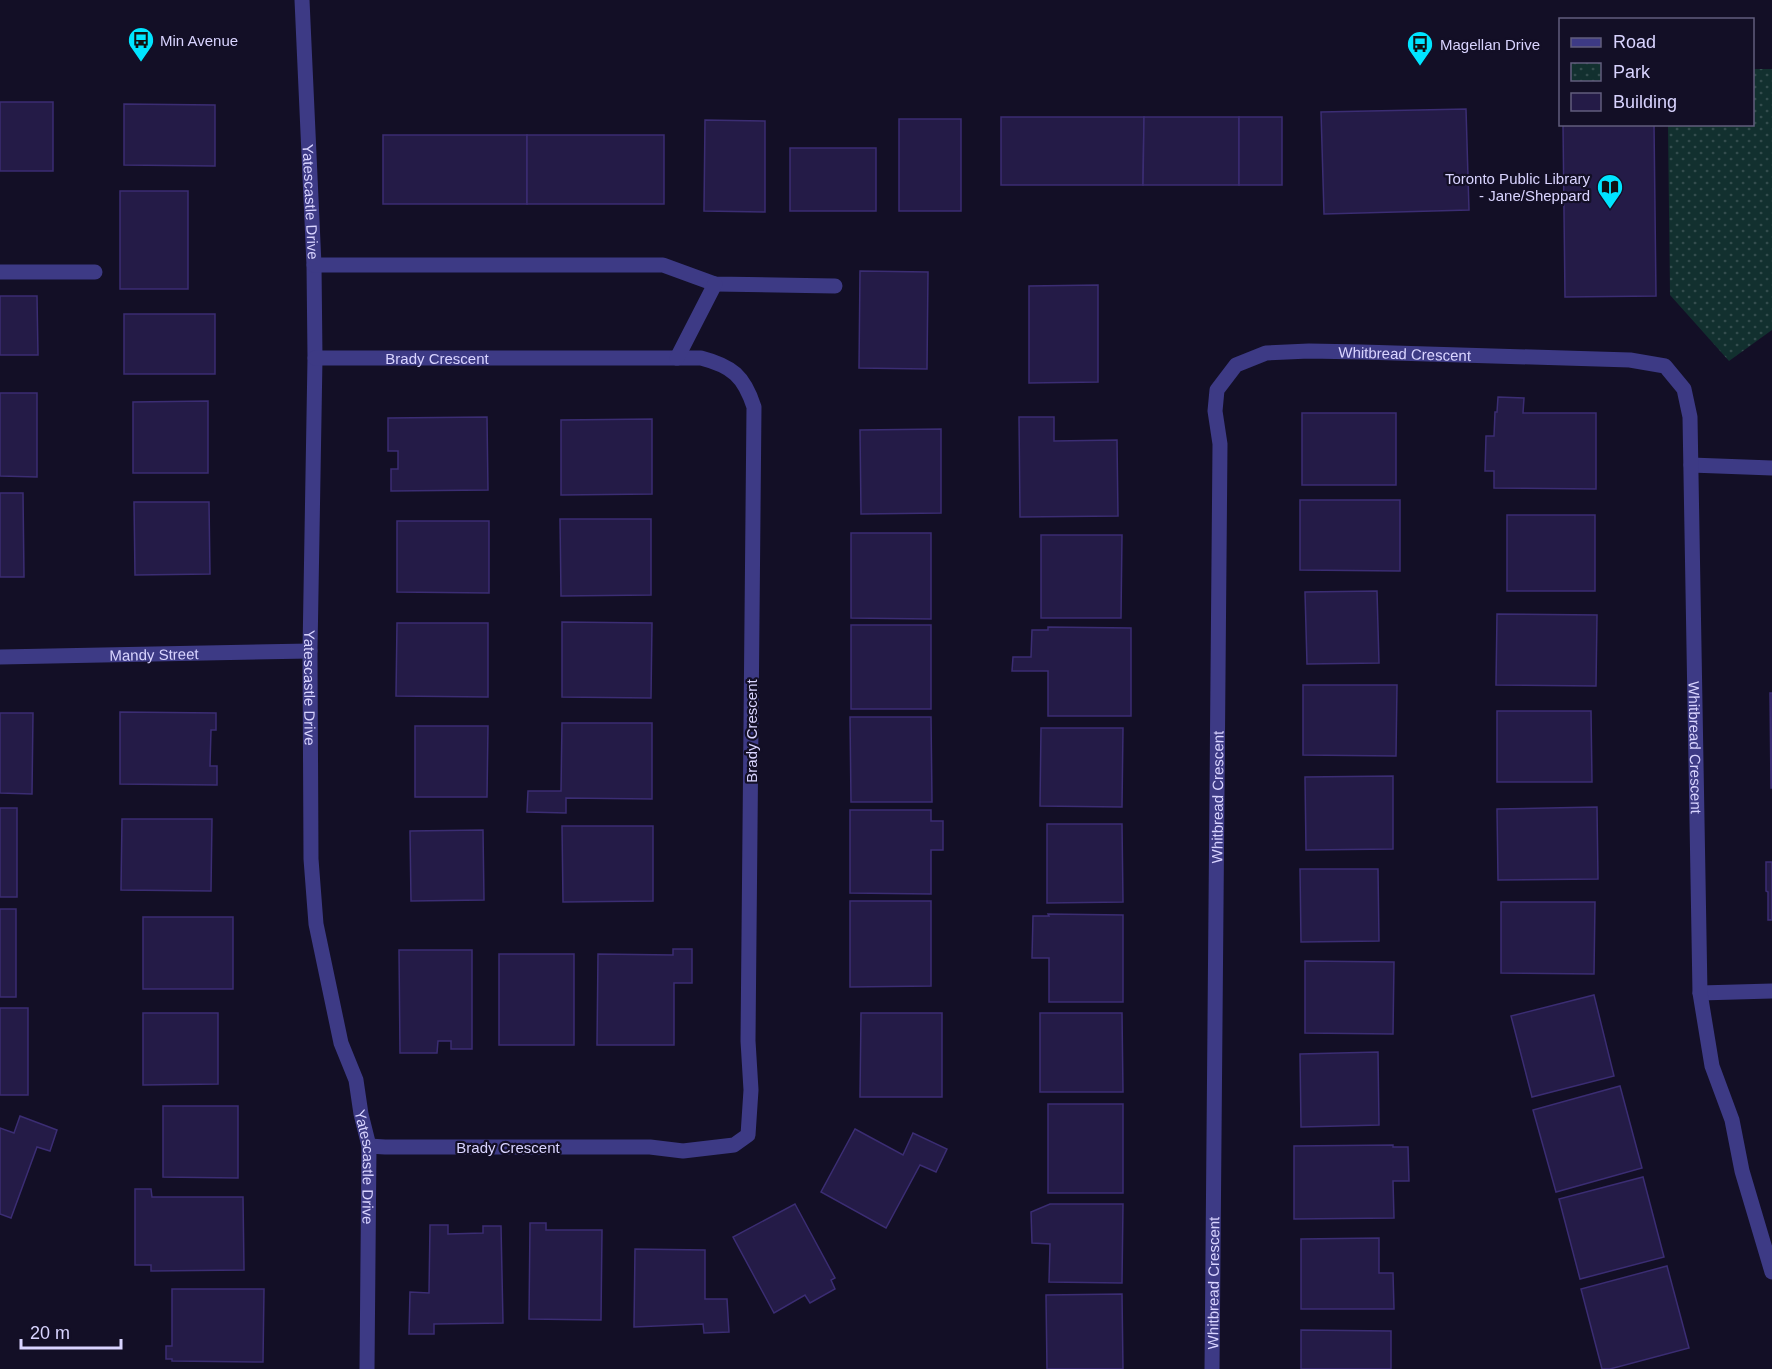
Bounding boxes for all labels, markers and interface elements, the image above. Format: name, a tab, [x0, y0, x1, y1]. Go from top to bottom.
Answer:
legend	[1559, 18, 1754, 126]
bus stop icon: Min Avenue	[126, 25, 156, 63]
bus stop icon: Magellan Drive	[1405, 29, 1435, 67]
place label: Min Avenue	[160, 32, 238, 49]
text: Road	[1613, 32, 1656, 52]
place label: Magellan Drive	[1440, 36, 1540, 53]
text: Park	[1613, 62, 1651, 82]
text: Building	[1613, 92, 1677, 112]
street label: Yatescastle Drive	[300, 144, 322, 260]
place label: Toronto Public Library - Jane/Sheppard	[1445, 170, 1590, 204]
library icon: Toronto Public Library - Jane/Sheppard	[1595, 172, 1625, 210]
street label: Whitbread Crescent	[1338, 343, 1472, 364]
street label: Brady Crescent	[385, 350, 490, 367]
street label: Yatescastle Drive	[301, 630, 319, 746]
street label: Mandy Street	[109, 645, 200, 663]
street label: Brady Crescent	[743, 678, 760, 783]
street label: Whitbread Crescent	[1686, 681, 1705, 815]
street label: Whitbread Crescent	[1208, 730, 1226, 863]
street label: Yatescastle Drive	[352, 1108, 377, 1225]
street label: Brady Crescent	[456, 1139, 561, 1156]
street label: Whitbread Crescent	[1204, 1216, 1222, 1349]
scale bar	[21, 1312, 122, 1350]
text: 20 m	[30, 1323, 70, 1343]

